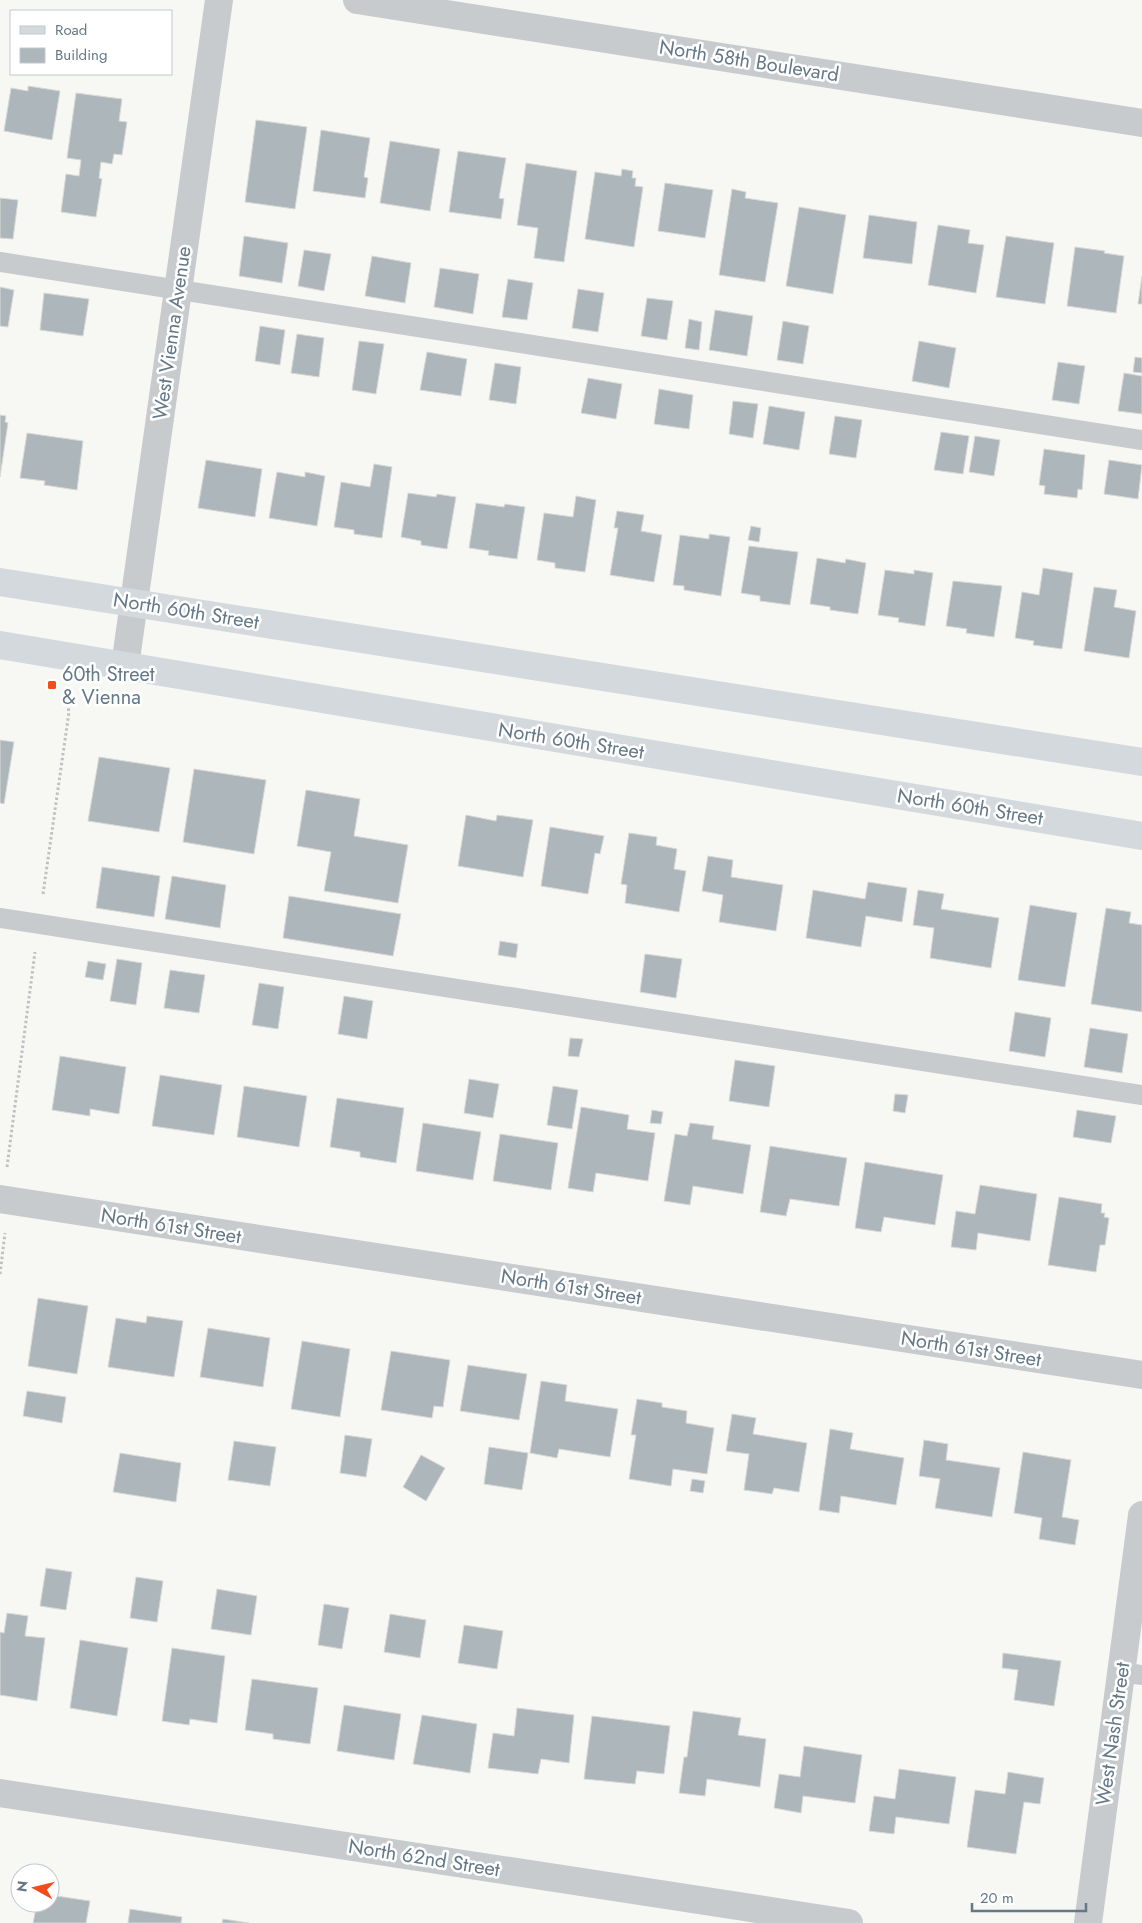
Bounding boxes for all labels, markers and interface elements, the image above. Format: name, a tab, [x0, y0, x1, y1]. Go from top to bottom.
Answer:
legend	[10, 10, 172, 75]
text: Road	[55, 19, 87, 41]
street label: North 58th Boulevard	[657, 32, 841, 90]
text: Building	[55, 44, 107, 66]
street label: West Vienna Avenue	[145, 244, 199, 422]
street label: North 60th Street	[111, 585, 261, 637]
place label: 60th Street & Vienna	[62, 660, 155, 712]
marker: 60th Street & Vienna	[46, 679, 58, 691]
street label: North 60th Street	[496, 715, 646, 767]
street label: North 60th Street	[895, 781, 1045, 833]
street label: North 61st Street	[99, 1201, 243, 1251]
street label: North 61st Street	[499, 1262, 643, 1312]
street label: North 61st Street	[899, 1324, 1043, 1374]
street label: West Nash Street	[1089, 1660, 1137, 1808]
street label: North 62nd Street	[346, 1832, 502, 1884]
north arrow	[10, 1863, 60, 1913]
text: N	[11, 1879, 33, 1893]
scale bar	[972, 1880, 1086, 1912]
text: 20 m	[980, 1887, 1014, 1909]

